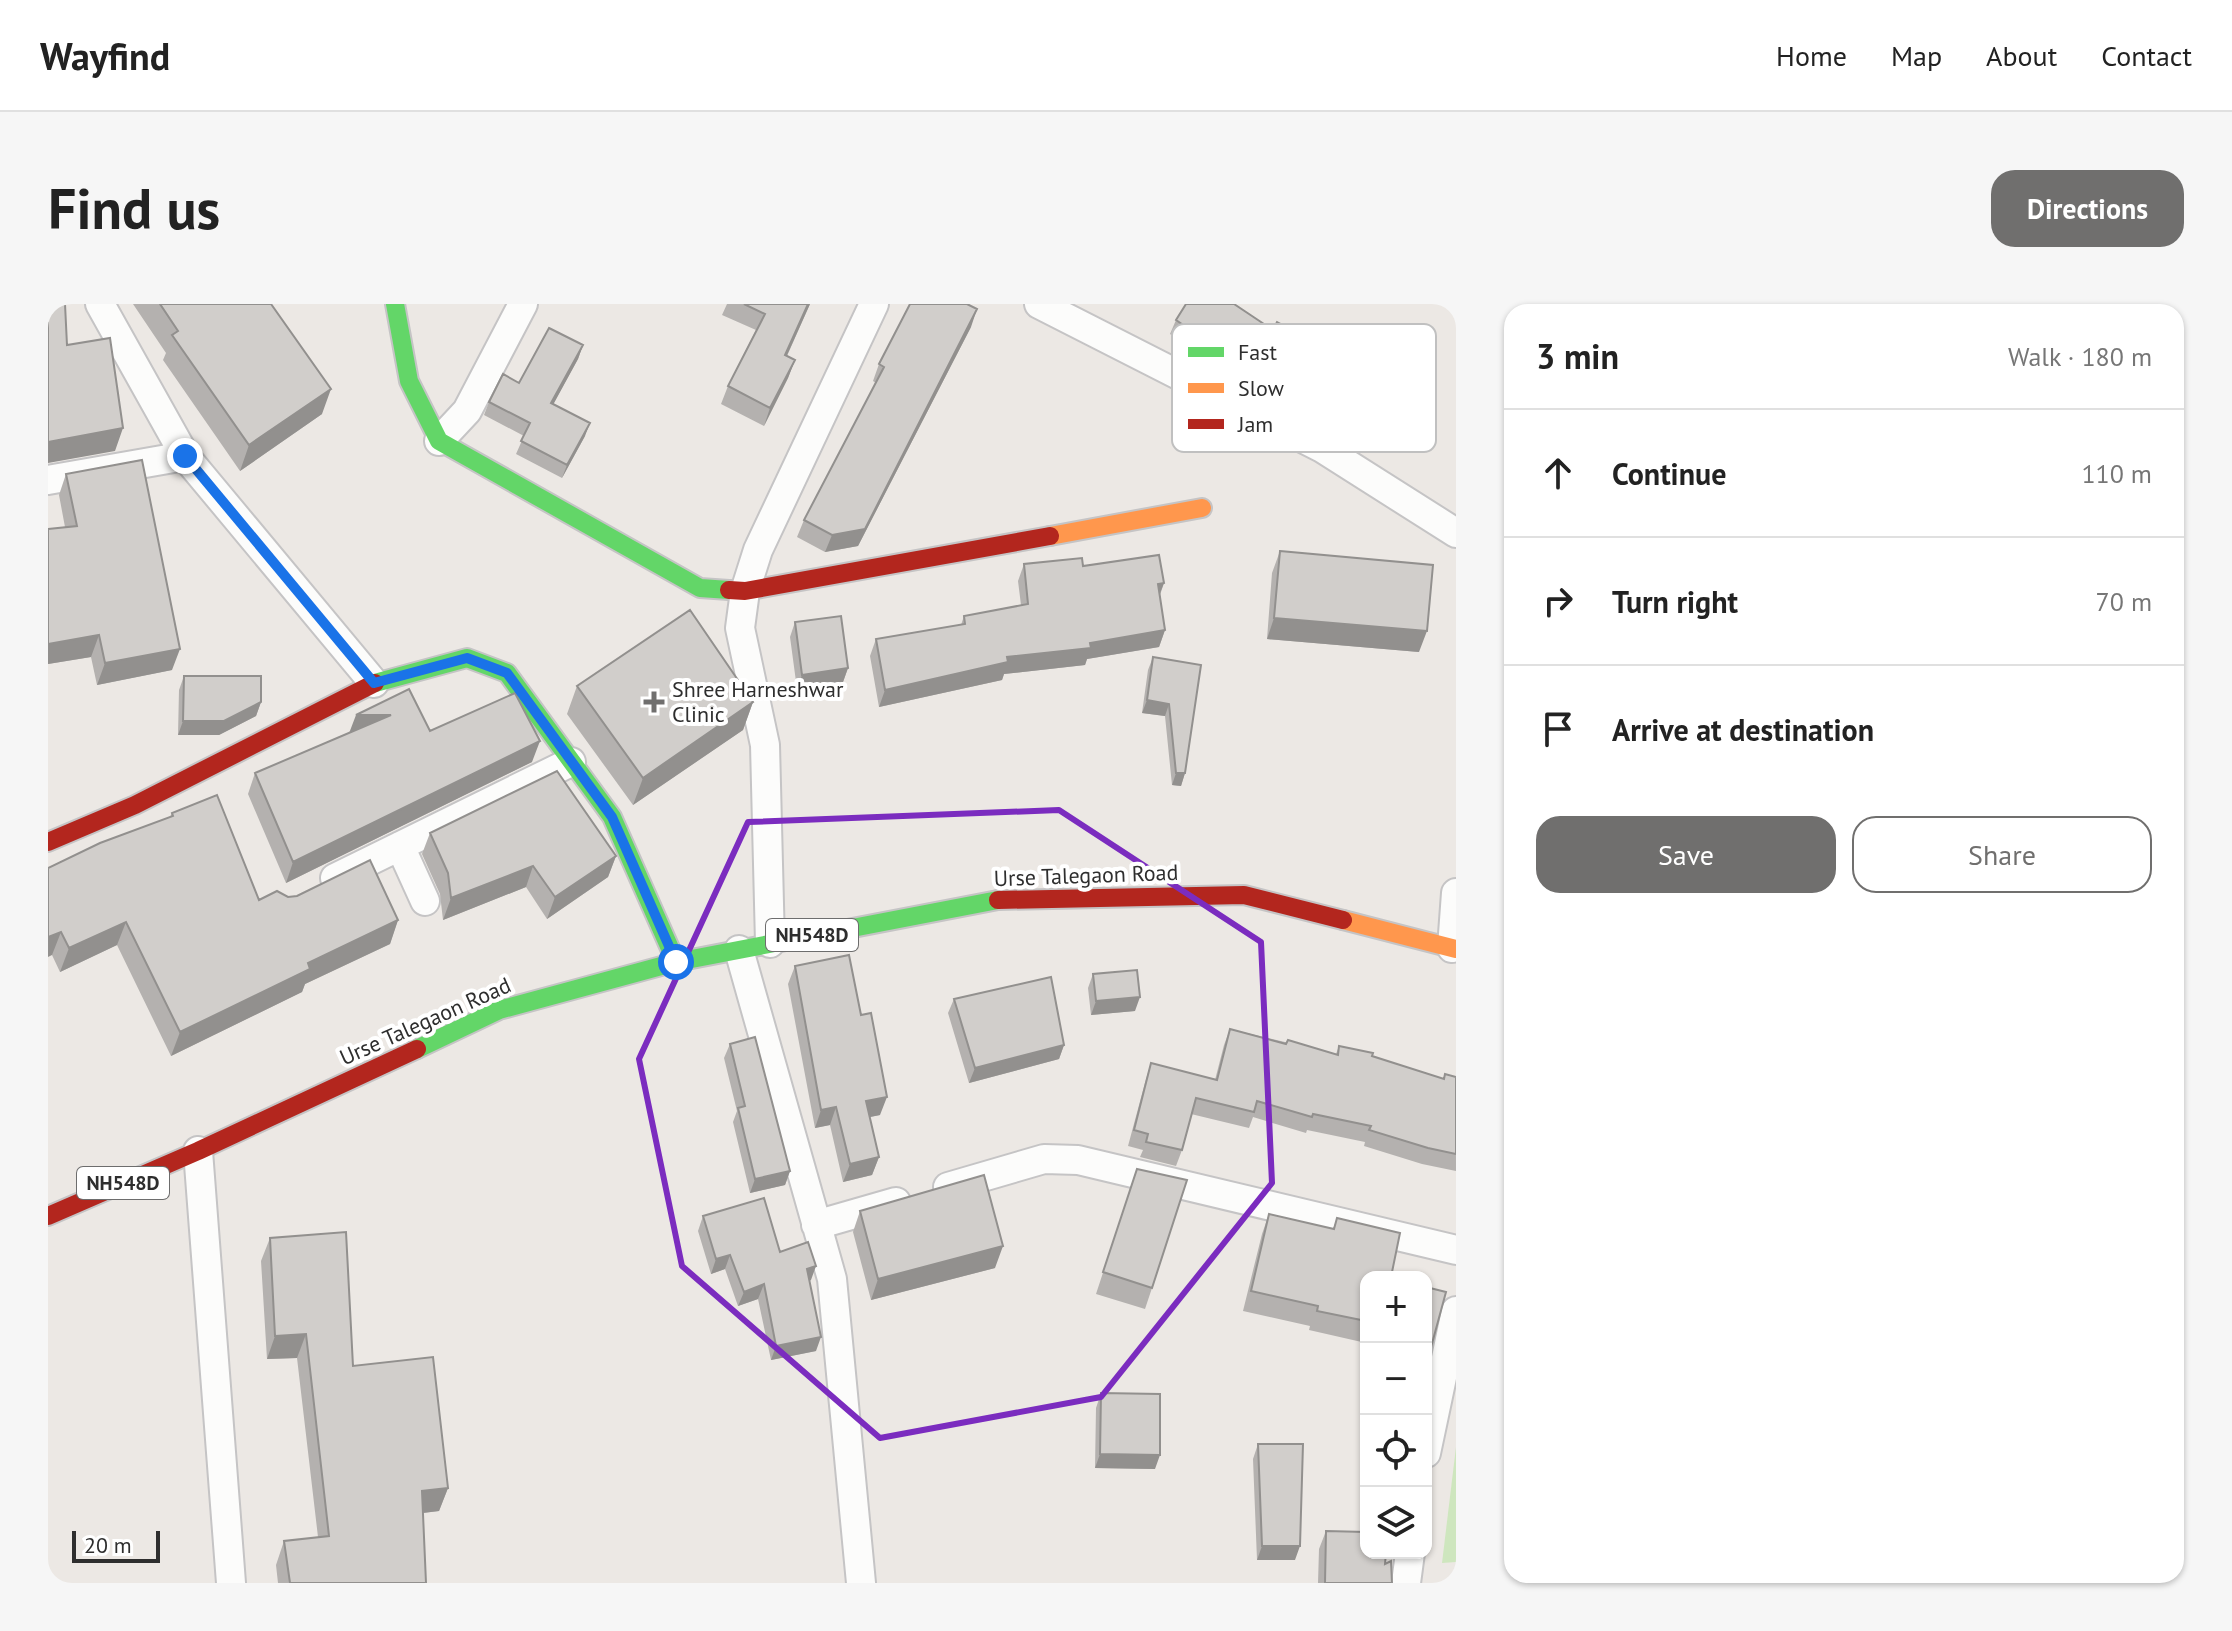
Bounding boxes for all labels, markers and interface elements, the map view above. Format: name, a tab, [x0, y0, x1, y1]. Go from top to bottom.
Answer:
text: Wayfind	[40, 31, 170, 80]
text: Home	[1776, 37, 1847, 74]
text: Map	[1891, 37, 1942, 74]
text: About	[1986, 37, 2057, 74]
text: Contact	[2101, 37, 2192, 74]
button: Directions	[1991, 170, 2184, 247]
text: Find us	[48, 172, 220, 244]
legend	[1172, 324, 1436, 452]
text: 3 min	[1536, 334, 1619, 378]
text: Fast	[1238, 338, 1278, 366]
text: Walk · 180 m	[2008, 340, 2152, 373]
text: Slow	[1238, 374, 1284, 402]
text: Jam	[1237, 410, 1273, 438]
route end	[167, 438, 203, 474]
icon: ahead	[1536, 451, 1580, 495]
text: Continue	[1612, 454, 1726, 493]
text: 110 m	[2081, 457, 2152, 490]
icon: right	[1536, 579, 1580, 623]
text: Turn right	[1612, 582, 1738, 621]
text: 70 m	[2096, 585, 2152, 618]
place label: Shree Harneshwar Clinic	[672, 675, 844, 728]
marker: Shree Harneshwar Clinic	[643, 691, 665, 713]
icon: arrive	[1536, 707, 1580, 751]
text: Arrive at destination	[1612, 710, 1874, 749]
button: Save	[1536, 816, 1836, 893]
button: Share	[1852, 816, 2152, 893]
street label: Urse Talegaon Road	[993, 858, 1179, 892]
road number: NH548D	[766, 919, 858, 951]
route start	[658, 944, 694, 980]
street label: Urse Talegaon Road	[335, 971, 515, 1071]
road number: NH548D	[77, 1167, 169, 1199]
map controls	[1360, 1271, 1432, 1559]
button: +	[1360, 1271, 1432, 1343]
button: −	[1360, 1343, 1432, 1415]
button: locate	[1360, 1415, 1432, 1487]
button: layers	[1360, 1487, 1432, 1559]
scale bar	[72, 1527, 160, 1563]
text: 20 m	[84, 1531, 132, 1559]

